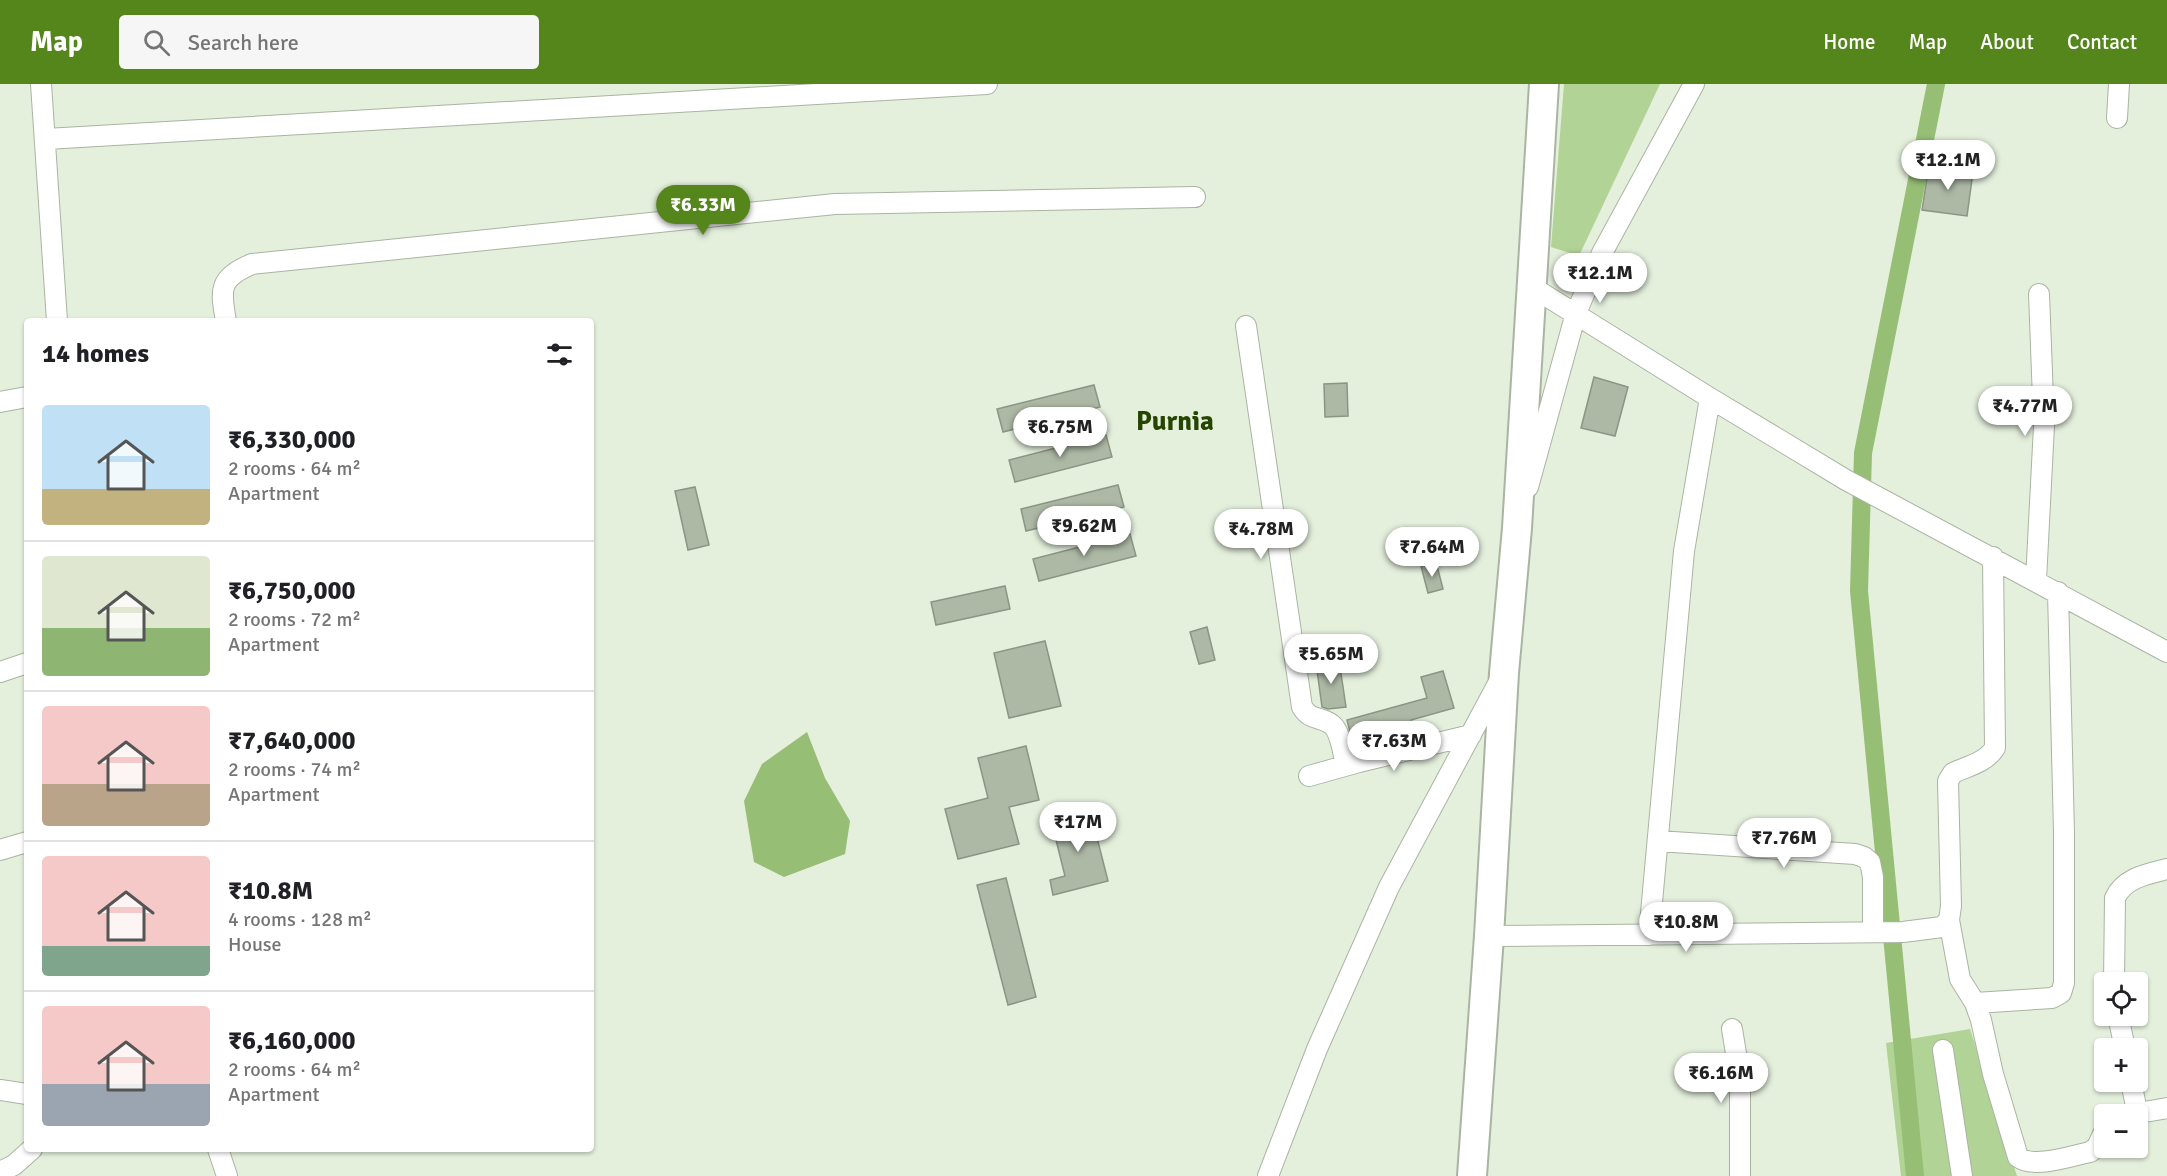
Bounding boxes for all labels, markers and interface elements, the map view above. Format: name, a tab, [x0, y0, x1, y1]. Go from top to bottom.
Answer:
search box	[119, 15, 539, 69]
text: Map	[30, 25, 83, 59]
icon: search	[140, 26, 173, 59]
text: Search here	[188, 29, 299, 56]
text: Home	[1823, 29, 1876, 55]
text: Map	[1909, 29, 1947, 55]
text: About	[1980, 29, 2034, 55]
text: Contact	[2067, 29, 2137, 55]
pin: ₹12.1M	[1899, 140, 1997, 191]
text: ₹12.1M	[1915, 147, 1981, 172]
pin: ₹6.33M	[654, 185, 752, 236]
text: ₹6.33M	[670, 192, 736, 217]
pin: ₹12.1M	[1551, 253, 1649, 304]
text: ₹12.1M	[1567, 260, 1633, 285]
text: 14 homes	[42, 338, 149, 370]
icon: filters	[543, 338, 576, 371]
pin: ₹4.77M	[1976, 386, 2074, 437]
text: ₹4.77M	[1992, 393, 2058, 418]
district label: Purnia	[1136, 405, 1214, 438]
pin: ₹6.75M	[1011, 407, 1109, 458]
text: ₹6.75M	[1027, 414, 1093, 439]
text: ₹6,330,000	[228, 424, 356, 456]
icon: home	[90, 429, 162, 501]
text: 2 rooms · 64 m²	[228, 456, 361, 481]
text: Apartment	[228, 481, 320, 506]
pin: ₹9.62M	[1035, 506, 1133, 557]
pin: ₹4.78M	[1212, 509, 1310, 560]
text: ₹9.62M	[1051, 513, 1117, 538]
text: ₹4.78M	[1228, 516, 1294, 541]
pin: ₹7.64M	[1383, 527, 1481, 578]
text: ₹7.64M	[1399, 534, 1465, 559]
text: ₹6,750,000	[228, 575, 356, 607]
icon: home	[90, 580, 162, 652]
text: 2 rooms · 72 m²	[228, 607, 361, 632]
text: Apartment	[228, 632, 320, 657]
pin: ₹5.65M	[1282, 634, 1380, 685]
text: ₹5.65M	[1298, 641, 1364, 666]
pin: ₹7.63M	[1345, 721, 1443, 772]
text: ₹7,640,000	[228, 725, 356, 757]
text: ₹7.63M	[1361, 728, 1427, 753]
icon: home	[90, 730, 162, 802]
text: 2 rooms · 74 m²	[228, 757, 361, 782]
text: Apartment	[228, 782, 320, 807]
pin: ₹17M	[1042, 802, 1114, 853]
text: ₹17M	[1053, 809, 1103, 834]
pin: ₹7.76M	[1735, 818, 1833, 869]
text: ₹7.76M	[1751, 825, 1817, 850]
text: ₹10.8M	[228, 875, 313, 907]
icon: home	[90, 880, 162, 952]
pin: ₹10.8M	[1637, 902, 1735, 953]
text: 4 rooms · 128 m²	[228, 907, 372, 932]
text: ₹10.8M	[1653, 909, 1719, 934]
text: House	[228, 932, 282, 957]
map controls	[2094, 972, 2148, 1158]
button: locate	[2094, 972, 2148, 1026]
text: ₹6,160,000	[228, 1025, 356, 1057]
icon: home	[90, 1030, 162, 1102]
button: +	[2094, 1038, 2148, 1092]
pin: ₹6.16M	[1672, 1053, 1770, 1104]
text: 2 rooms · 64 m²	[228, 1057, 361, 1082]
text: ₹6.16M	[1688, 1060, 1754, 1085]
text: Apartment	[228, 1082, 320, 1107]
button: −	[2094, 1104, 2148, 1158]

